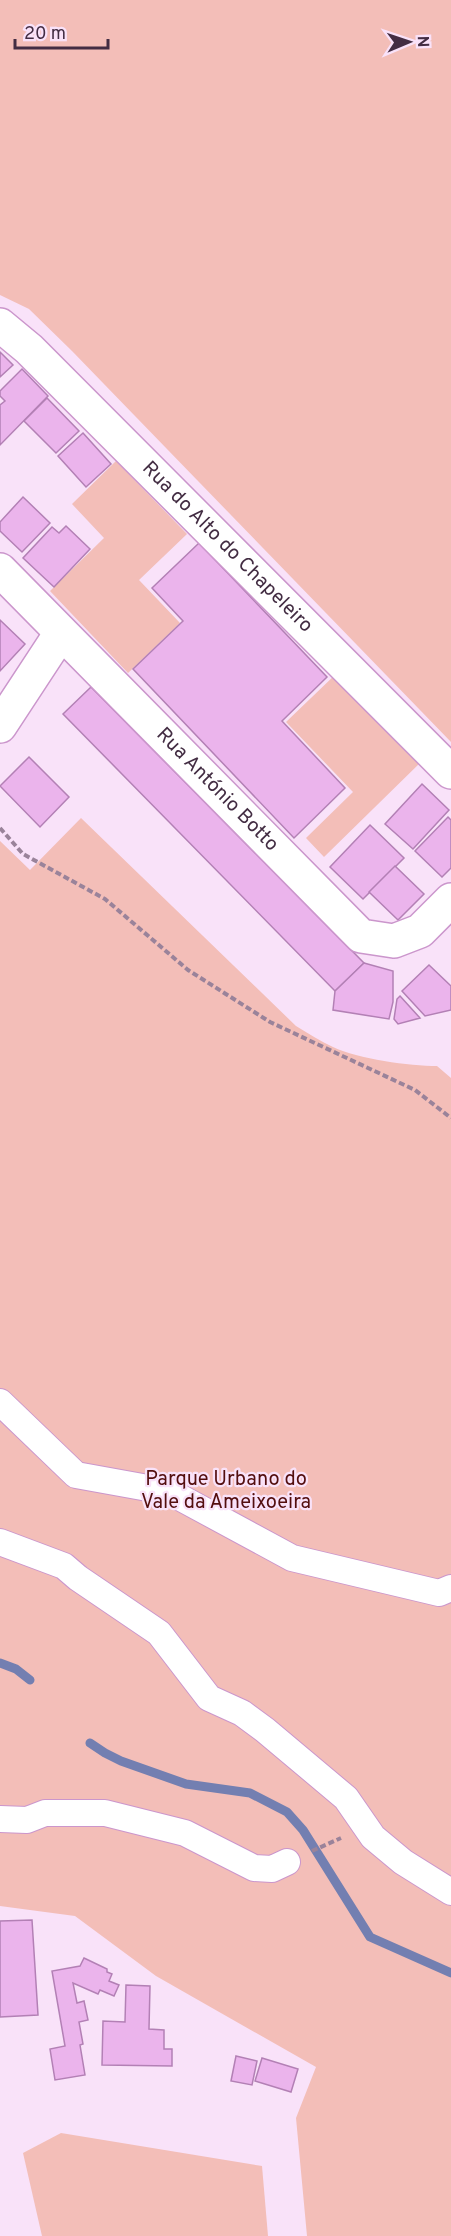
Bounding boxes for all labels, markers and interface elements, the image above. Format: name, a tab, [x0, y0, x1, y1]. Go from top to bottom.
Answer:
scale bar	[15, 12, 108, 50]
north arrow	[379, 12, 439, 72]
text: 20 m	[24, 23, 66, 46]
text: N	[412, 35, 432, 48]
street label: Rua do Alto do Chapeleiro	[136, 456, 318, 639]
street label: Rua António Botto	[150, 722, 284, 858]
park label: Parque Urbano do Vale da Ameixoeira	[141, 1467, 311, 1516]

